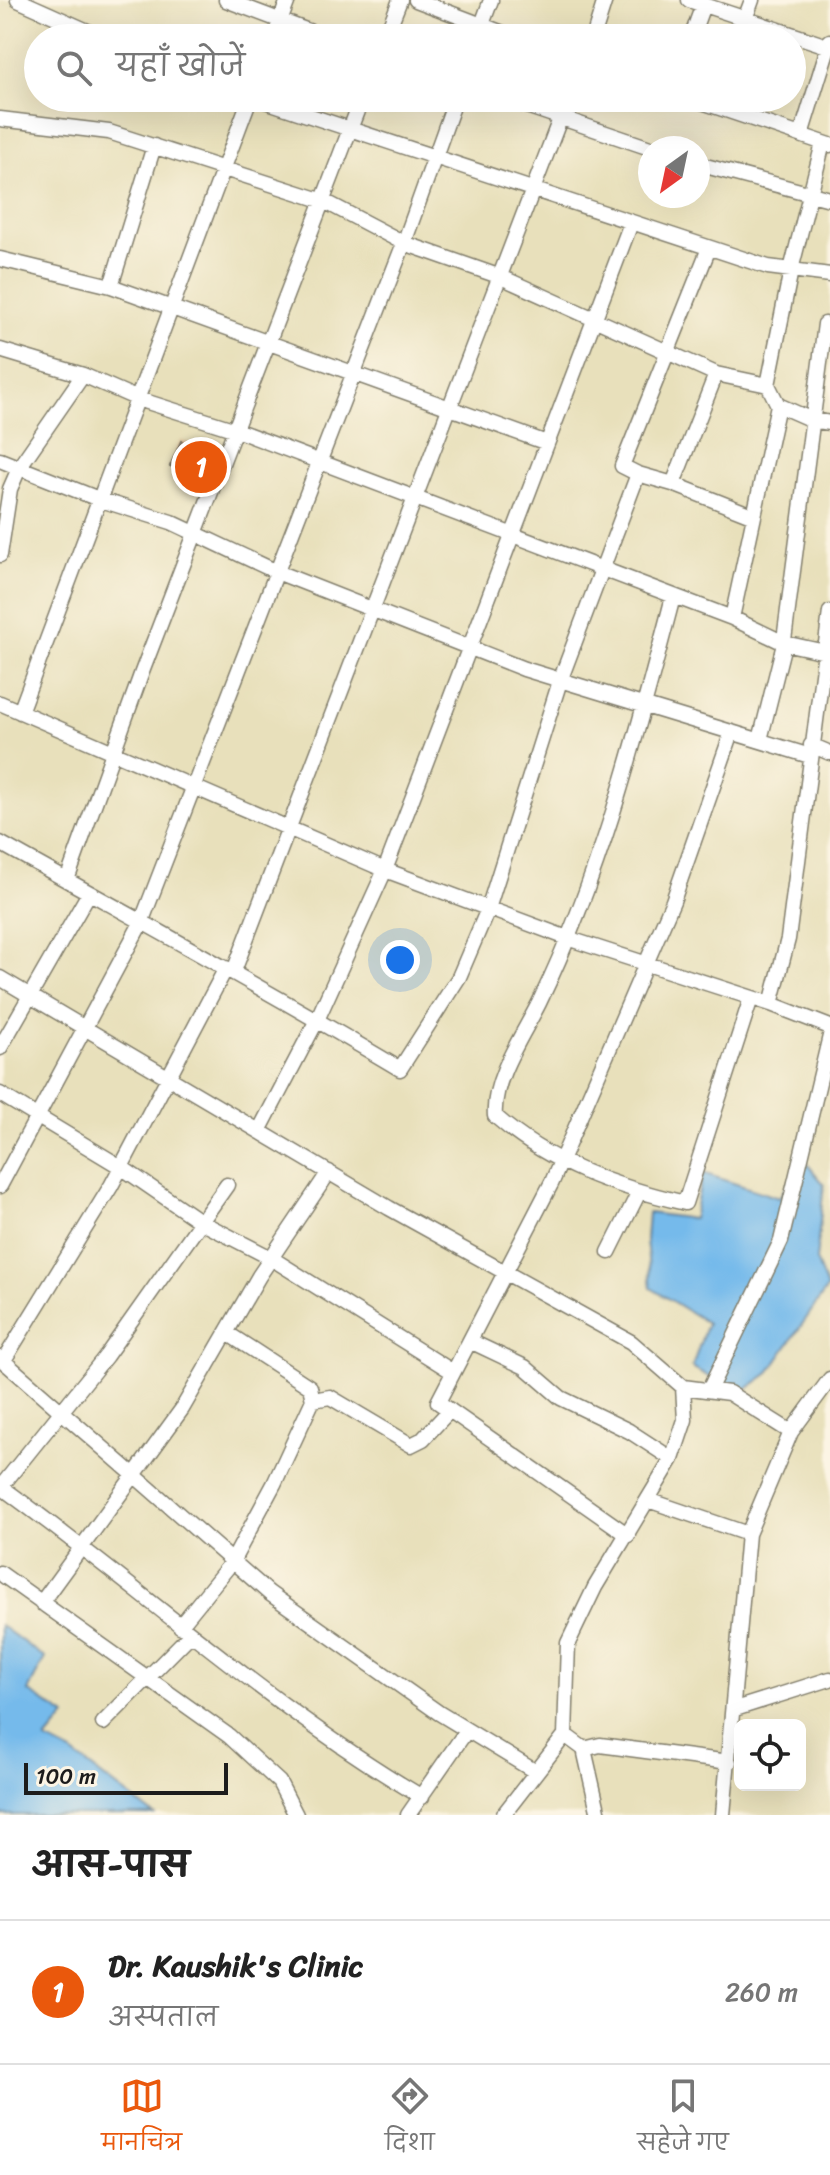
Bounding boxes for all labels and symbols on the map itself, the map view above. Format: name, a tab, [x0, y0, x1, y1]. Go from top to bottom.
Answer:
north arrow	[638, 136, 710, 208]
pin: 1	[175, 437, 227, 497]
your location	[380, 940, 420, 980]
scale bar	[24, 1759, 228, 1795]

